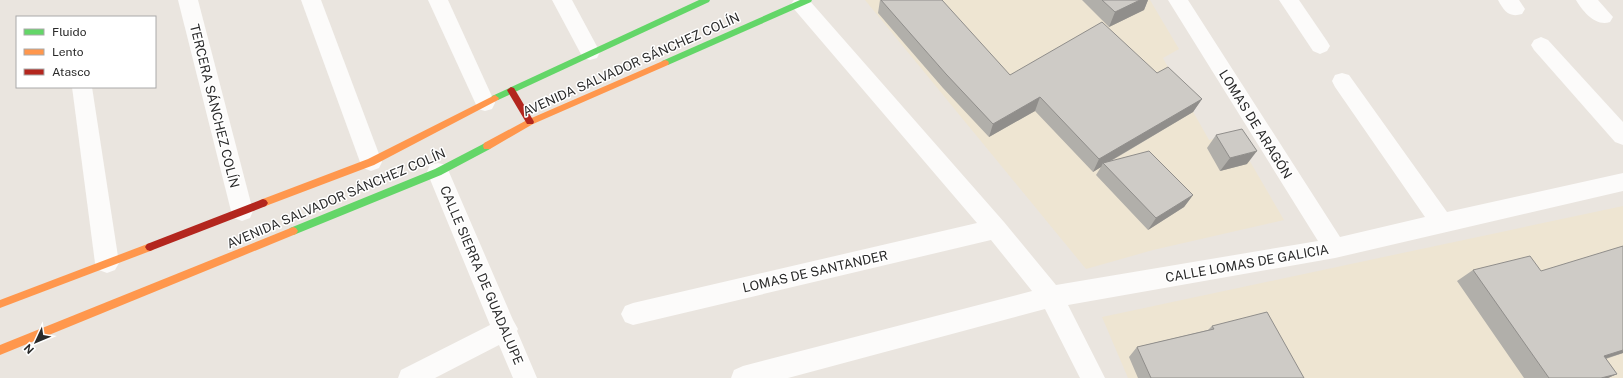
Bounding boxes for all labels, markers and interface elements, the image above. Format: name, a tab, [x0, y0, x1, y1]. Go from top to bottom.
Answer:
street label: AVENIDA SALVADOR SÁNCHEZ COLÍN	[520, 9, 742, 119]
legend	[16, 16, 156, 88]
street label: TERCERA SÁNCHEZ COLÍN	[187, 22, 243, 190]
text: Fluido	[52, 25, 87, 39]
text: Lento	[52, 45, 84, 59]
text: Atasco	[52, 65, 91, 79]
street label: LOMAS DE ARAGÓN	[1216, 67, 1296, 181]
street label: AVENIDA SALVADOR SÁNCHEZ COLÍN	[224, 145, 448, 251]
street label: CALLE SIERRA DE GUADALUPE	[437, 183, 526, 367]
street label: CALLE LOMAS DE GALICIA	[1164, 242, 1330, 285]
street label: LOMAS DE SANTANDER	[741, 247, 889, 296]
north arrow	[16, 322, 56, 362]
text: N	[22, 342, 36, 356]

